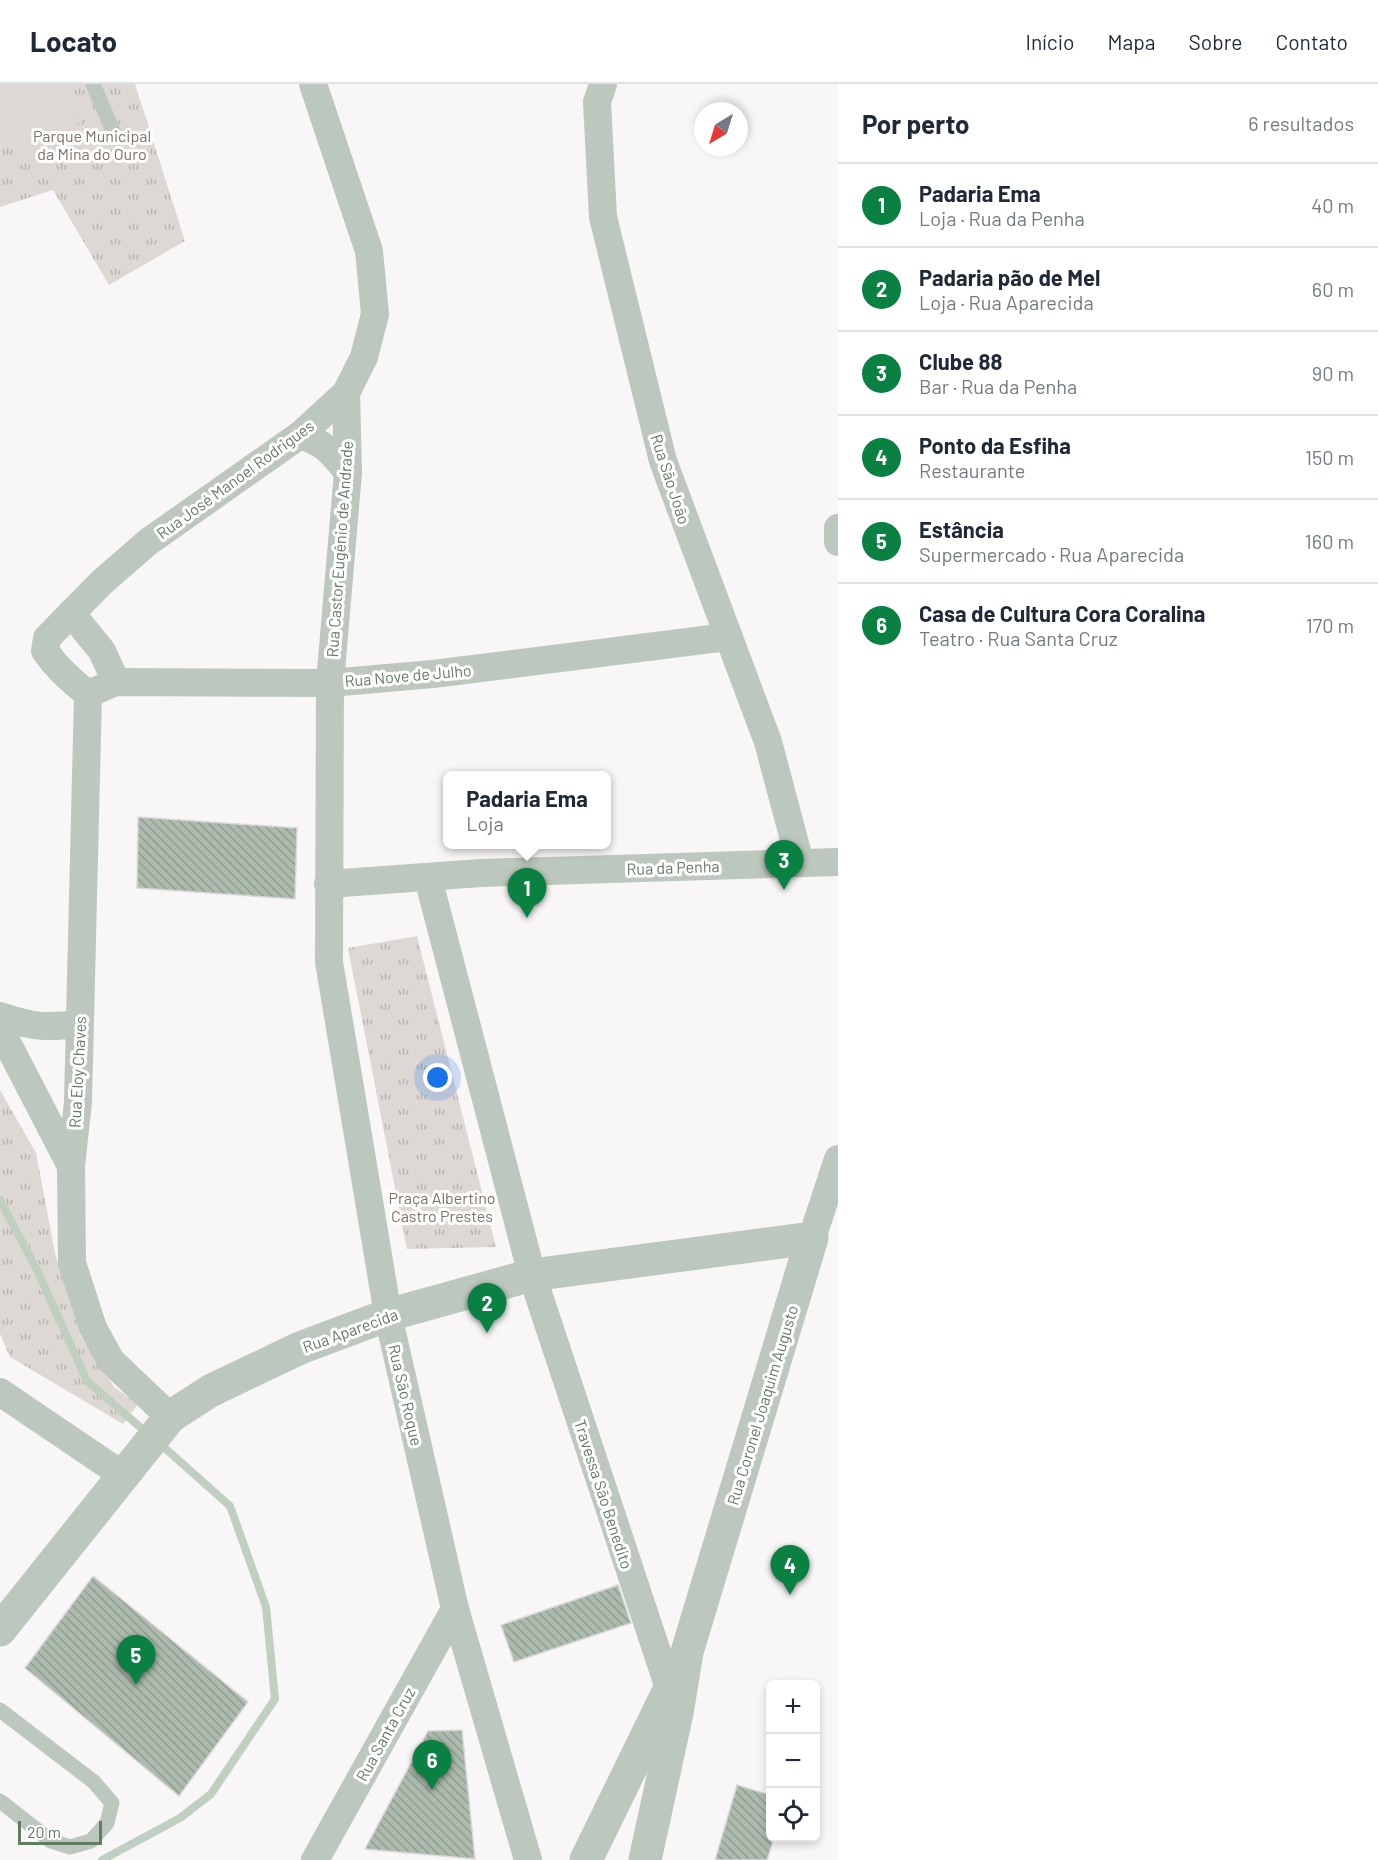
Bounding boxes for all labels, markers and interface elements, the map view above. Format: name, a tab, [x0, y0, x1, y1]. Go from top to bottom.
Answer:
text: Locato	[30, 24, 117, 58]
text: Início	[1026, 29, 1074, 54]
text: Mapa	[1107, 29, 1156, 54]
text: Sobre	[1189, 29, 1242, 54]
text: Contato	[1275, 29, 1348, 54]
north arrow	[694, 102, 748, 156]
text: Por perto	[862, 108, 970, 139]
text: 6 resultados	[1248, 111, 1354, 135]
park label: Parque Municipal da Mina do Ouro	[33, 126, 151, 163]
text: Padaria Ema	[919, 180, 1041, 206]
text: 1	[878, 193, 885, 217]
text: 40 m	[1311, 193, 1354, 217]
text: Loja · Rua da Penha	[919, 206, 1085, 230]
text: Padaria pão de Mel	[919, 264, 1100, 290]
text: 2	[876, 277, 887, 301]
text: 60 m	[1312, 277, 1354, 301]
text: Loja · Rua Aparecida	[919, 290, 1094, 314]
text: Clube 88	[919, 348, 1002, 374]
text: 3	[876, 361, 887, 385]
text: 90 m	[1312, 361, 1354, 385]
text: Bar · Rua da Penha	[919, 374, 1077, 398]
street label: Rua José Manoel Rodrigues	[153, 416, 317, 542]
street label: Rua São João	[647, 431, 695, 527]
text: Ponto da Esfiha	[919, 432, 1071, 458]
street label: Rua Castor Eugênio de Andrade	[322, 440, 356, 658]
text: 4	[875, 445, 888, 469]
text: 150 m	[1305, 445, 1354, 469]
text: Restaurante	[919, 458, 1025, 482]
text: Estância	[919, 516, 1004, 542]
text: 5	[876, 529, 887, 553]
text: 160 m	[1305, 529, 1354, 553]
text: Supermercado · Rua Aparecida	[919, 542, 1184, 566]
text: Casa de Cultura Cora Coralina	[919, 600, 1205, 626]
text: 6	[876, 613, 887, 637]
text: 170 m	[1306, 613, 1354, 637]
text: Teatro · Rua Santa Cruz	[919, 626, 1118, 650]
street label: Rua Nove de Julho	[344, 660, 472, 690]
popup	[443, 771, 611, 849]
text: Padaria Ema	[466, 785, 588, 811]
text: Loja	[466, 811, 504, 835]
pin: 3	[764, 840, 804, 890]
street label: Rua da Penha	[626, 856, 720, 878]
pin: 1	[508, 868, 546, 918]
street label: Rua Eloy Chaves	[65, 1016, 89, 1128]
your location	[423, 1063, 452, 1092]
park label: Praça Albertino Castro Prestes	[389, 1188, 495, 1225]
pin: 2	[468, 1284, 506, 1333]
street label: Rua Coronel Joaquim Augusto	[723, 1303, 801, 1507]
street label: Rua Aparecida	[300, 1304, 400, 1356]
street label: Rua São Roque	[385, 1342, 427, 1448]
street label: Travessa São Benedito	[571, 1417, 637, 1571]
pin: 4	[770, 1546, 810, 1595]
pin: 5	[116, 1636, 156, 1685]
map controls	[766, 1680, 820, 1842]
button: +	[766, 1680, 820, 1734]
street label: Rua Santa Cruz	[351, 1684, 419, 1784]
button: −	[766, 1734, 820, 1788]
pin: 6	[412, 1740, 452, 1790]
button: locate	[766, 1788, 820, 1842]
scale bar	[18, 1818, 102, 1846]
text: 20 m	[27, 1822, 61, 1841]

